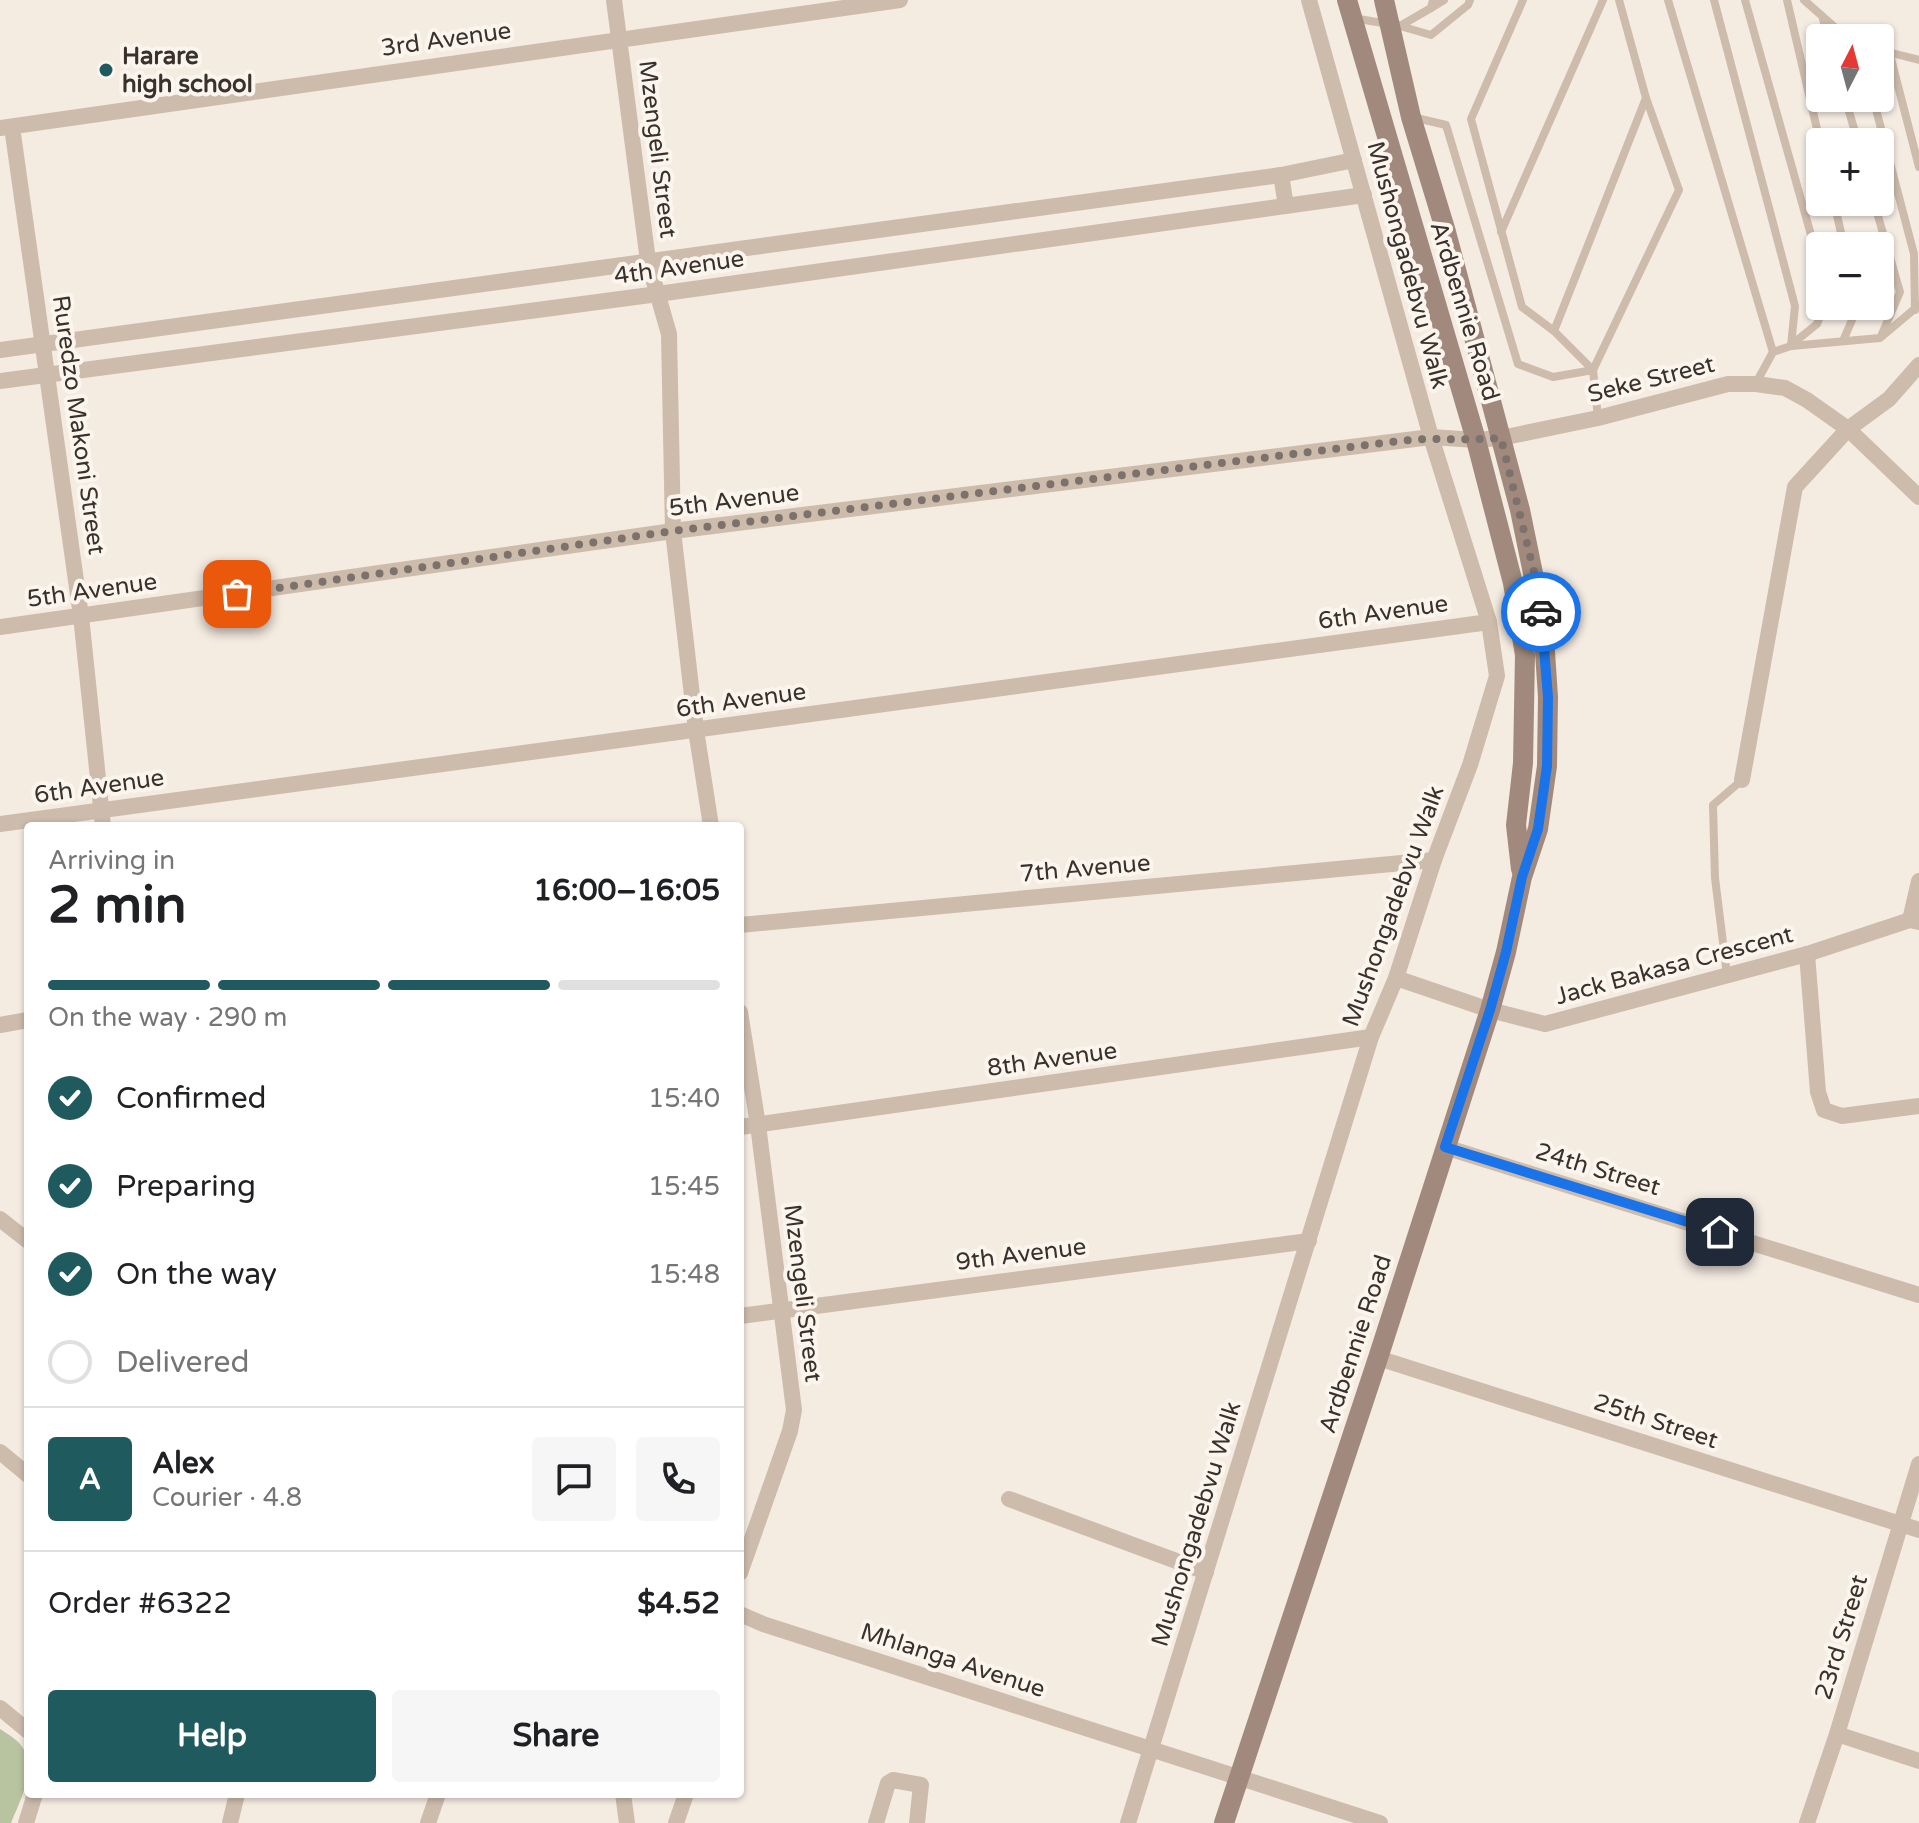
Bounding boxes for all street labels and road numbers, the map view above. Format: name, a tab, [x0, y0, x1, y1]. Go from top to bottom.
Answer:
street label: 3rd Avenue	[379, 16, 513, 63]
street label: Mzengeli Street	[632, 59, 683, 240]
street label: Mushongadebvu Walk	[1361, 138, 1454, 392]
street label: Ardbennie Road	[1423, 218, 1506, 404]
street label: 4th Avenue	[612, 244, 746, 291]
street label: Ruredzo Makoni Street	[46, 294, 111, 557]
street label: Seke Street	[1585, 350, 1718, 409]
street label: 5th Avenue	[667, 478, 801, 523]
street label: 5th Avenue	[25, 567, 159, 614]
street label: 6th Avenue	[1316, 589, 1450, 636]
street label: 6th Avenue	[674, 677, 808, 724]
street label: 6th Avenue	[32, 763, 166, 810]
street label: Mushongadebvu Walk	[1336, 782, 1451, 1031]
street label: 7th Avenue	[1019, 848, 1152, 889]
street label: Jack Bakasa Crescent	[1552, 920, 1796, 1011]
street label: 8th Avenue	[985, 1036, 1119, 1083]
street label: 24th Street	[1532, 1137, 1664, 1202]
street label: Mzengeli Street	[777, 1203, 828, 1384]
street label: 9th Avenue	[954, 1232, 1088, 1277]
street label: Ardbennie Road	[1313, 1251, 1398, 1437]
street label: 25th Street	[1590, 1388, 1722, 1455]
street label: Mushongadebvu Walk	[1145, 1398, 1248, 1650]
street label: 23rd Street	[1809, 1571, 1874, 1703]
street label: Mhlanga Avenue	[857, 1617, 1049, 1704]

